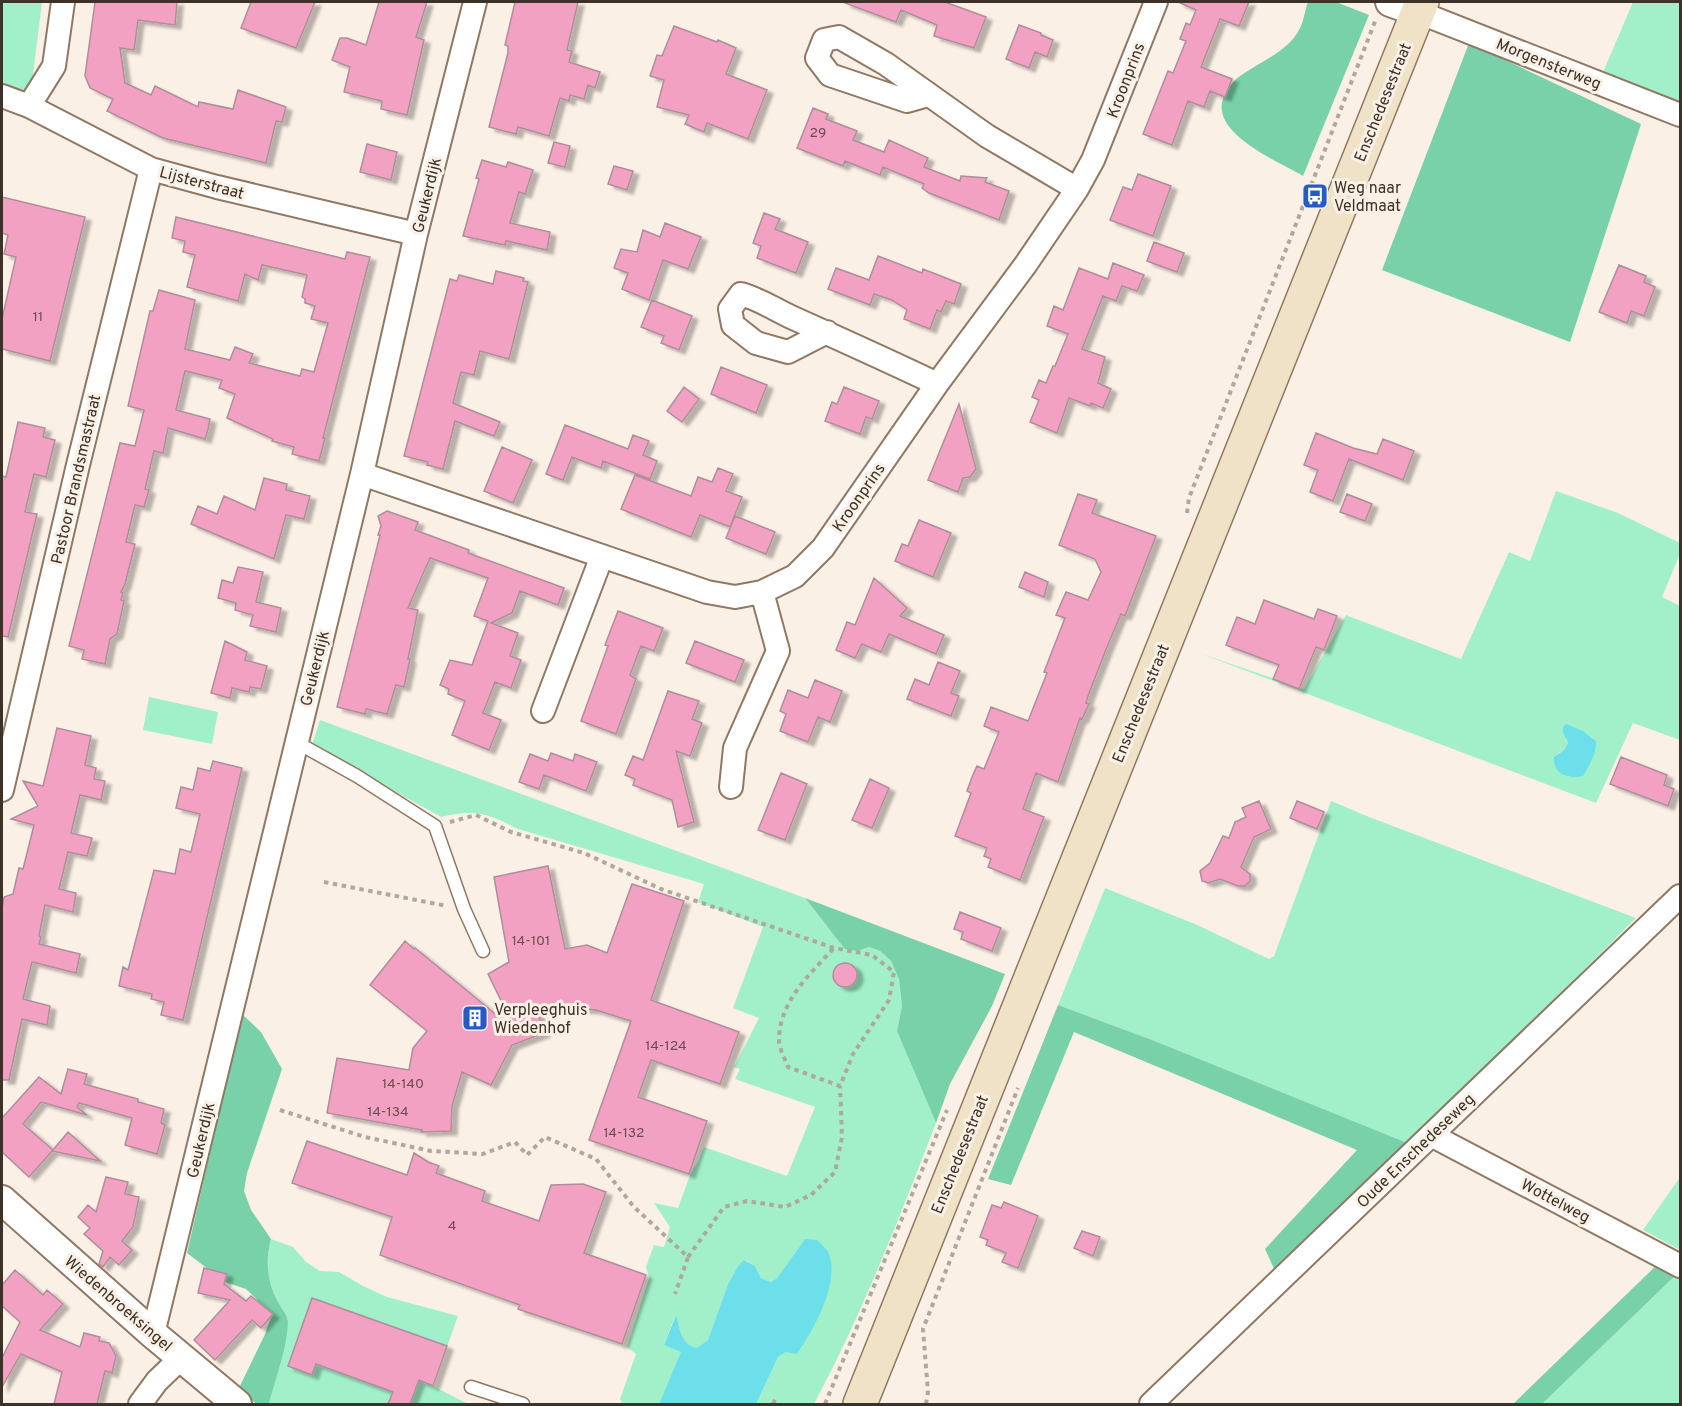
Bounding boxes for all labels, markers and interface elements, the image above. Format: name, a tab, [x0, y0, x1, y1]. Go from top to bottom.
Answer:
street label: Morgensterweg	[1493, 35, 1604, 95]
street label: Kroonprins	[1103, 40, 1150, 121]
street label: Enschedesestraat	[1351, 40, 1417, 165]
house number: 29	[810, 125, 826, 142]
street label: Geukerdijk	[409, 156, 447, 235]
street label: Lijsterstraat	[157, 163, 246, 205]
place label: Weg naar Veldmaat	[1334, 179, 1401, 217]
bus stop icon: Weg naar Veldmaat	[1300, 181, 1330, 211]
house number: 11	[33, 309, 43, 326]
street label: Pastoor Brandsmastraat	[48, 393, 106, 566]
street label: Kroonprins	[829, 460, 891, 536]
street label: Geukerdijk	[297, 629, 335, 708]
street label: Enschedesestraat	[1109, 641, 1175, 766]
house number: 14-101	[512, 933, 550, 950]
place label: Verpleeghuis Wiedenhof	[494, 1001, 587, 1039]
building icon: Verpleeghuis Wiedenhof	[460, 1003, 490, 1033]
house number: 14-124	[645, 1038, 687, 1055]
house number: 14-140	[382, 1076, 424, 1093]
street label: Oude Enschedeseweg	[1353, 1090, 1480, 1213]
street label: Enschedesestraat	[928, 1092, 994, 1217]
street label: Geukerdijk	[184, 1101, 220, 1180]
house number: 14-134	[367, 1104, 409, 1121]
house number: 14-132	[603, 1125, 645, 1142]
street label: Wottelweg	[1517, 1175, 1593, 1228]
house number: 4	[448, 1218, 456, 1235]
street label: Wiedenbroeksingel	[60, 1252, 176, 1357]

